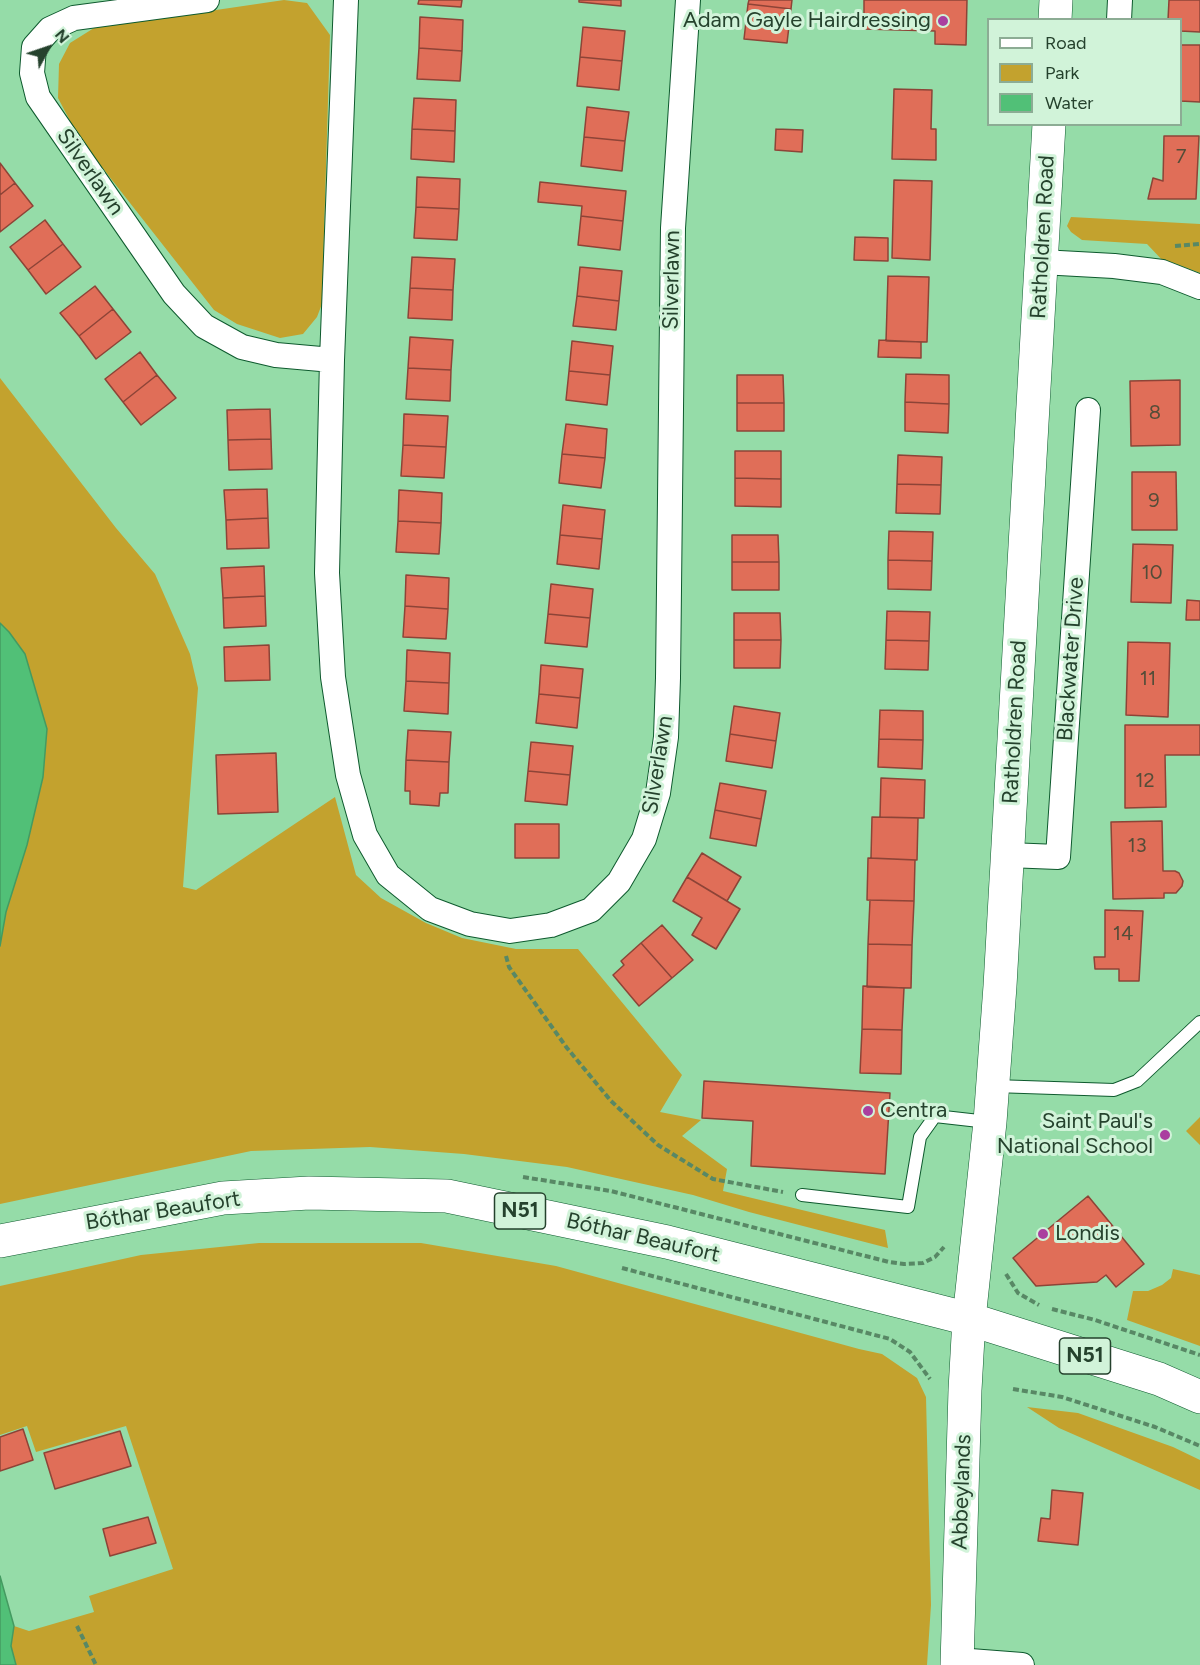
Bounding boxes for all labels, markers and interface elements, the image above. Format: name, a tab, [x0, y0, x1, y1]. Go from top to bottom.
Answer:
place label: Adam Gayle Hairdressing	[683, 8, 931, 34]
marker: Adam Gayle Hairdressing	[936, 14, 950, 28]
north arrow	[18, 18, 78, 78]
legend	[987, 18, 1182, 126]
text: N	[51, 25, 73, 47]
text: Road	[1045, 32, 1086, 54]
text: Park	[1045, 62, 1079, 84]
text: Water	[1045, 92, 1093, 114]
street label: Silverlawn	[51, 124, 129, 220]
house number: 7	[1176, 145, 1186, 169]
street label: Ratholdren Road	[1026, 154, 1060, 320]
street label: Silverlawn	[658, 230, 686, 330]
house number: 8	[1149, 401, 1161, 425]
house number: 9	[1148, 489, 1160, 513]
house number: 10	[1141, 561, 1163, 585]
street label: Blackwater Drive	[1052, 576, 1090, 742]
street label: Ratholdren Road	[998, 639, 1032, 805]
house number: 11	[1140, 667, 1156, 691]
street label: Silverlawn	[637, 714, 679, 816]
house number: 12	[1135, 769, 1155, 793]
house number: 13	[1127, 834, 1147, 858]
house number: 14	[1113, 922, 1133, 946]
place label: Centra	[880, 1098, 947, 1124]
marker: Centra	[861, 1104, 875, 1118]
place label: Saint Paul's National School	[997, 1109, 1153, 1160]
marker: Saint Paul's National School	[1158, 1128, 1172, 1142]
street label: Bóthar Beaufort	[84, 1186, 242, 1236]
road number: N51	[494, 1193, 546, 1229]
street label: Bóthar Beaufort	[564, 1208, 722, 1268]
place label: Londis	[1055, 1221, 1120, 1247]
marker: Londis	[1036, 1227, 1050, 1241]
road number: N51	[1060, 1338, 1110, 1374]
street label: Abbeylands	[947, 1434, 977, 1550]

